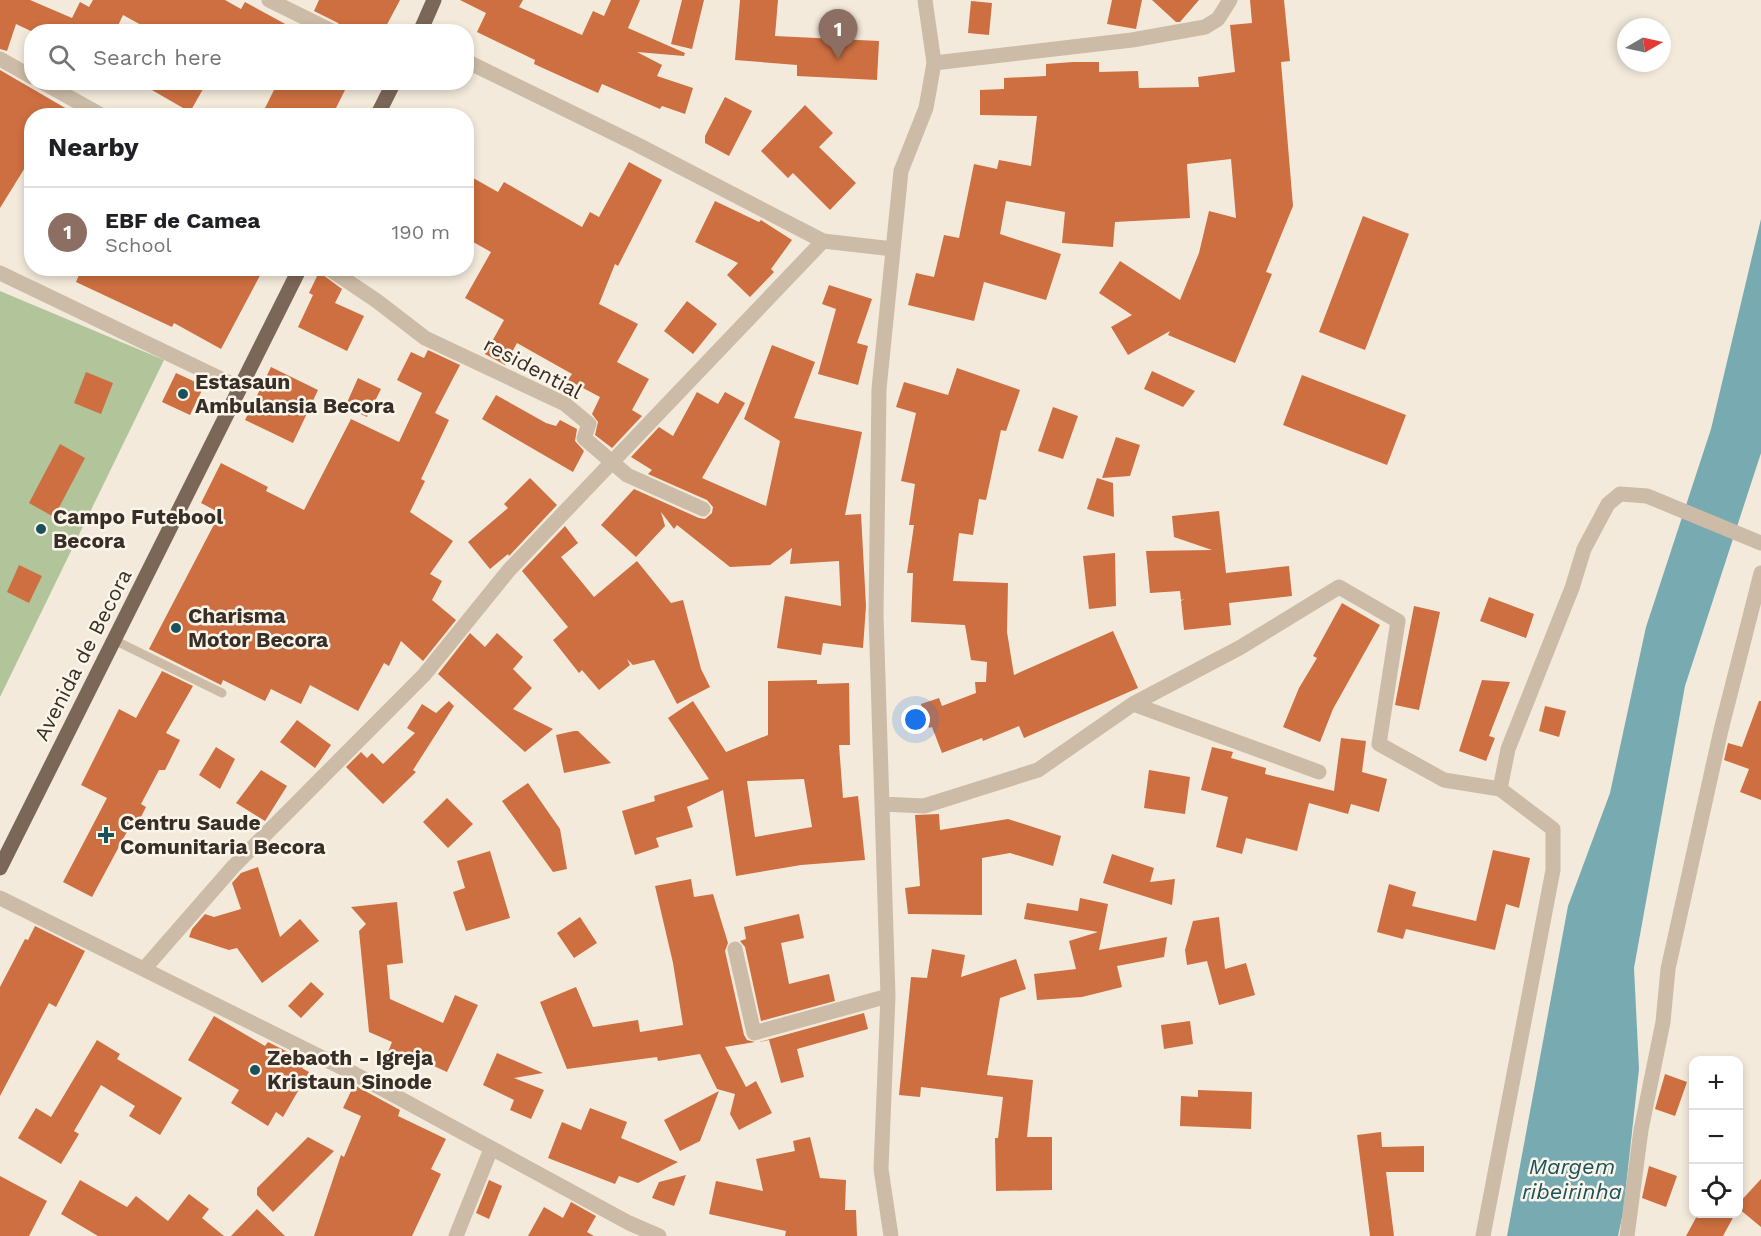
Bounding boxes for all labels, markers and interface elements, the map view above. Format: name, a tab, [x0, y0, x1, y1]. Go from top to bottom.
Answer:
pin: 1	[818, 10, 858, 59]
north arrow	[1617, 18, 1671, 72]
search box	[24, 24, 474, 90]
icon: search	[45, 41, 78, 74]
text: Search here	[93, 45, 222, 70]
text: Nearby	[48, 132, 139, 162]
text: EBF de Camea	[105, 208, 260, 233]
text: 1	[63, 220, 72, 244]
text: 190 m	[392, 220, 450, 244]
text: School	[105, 233, 172, 257]
street label: residential	[480, 331, 587, 404]
place label: Estasaun Ambulansia Becora	[195, 369, 396, 418]
marker: Estasaun Ambulansia Becora	[176, 387, 190, 401]
place label: Campo Futebool Becora	[53, 504, 223, 553]
marker: Campo Futebool Becora	[34, 522, 48, 536]
street label: Avenida de Becora	[28, 565, 137, 745]
place label: Charisma Motor Becora	[188, 603, 329, 652]
marker: Charisma Motor Becora	[169, 621, 183, 635]
your location	[901, 705, 930, 734]
place label: Centru Saude Comunitaria Becora	[120, 810, 326, 859]
marker: Centru Saude Comunitaria Becora	[97, 826, 115, 844]
place label: Zebaoth - Igreja Kristaun Sinode	[267, 1045, 434, 1094]
map controls	[1689, 1056, 1743, 1218]
button: +	[1689, 1056, 1743, 1110]
marker: Zebaoth - Igreja Kristaun Sinode	[248, 1063, 262, 1077]
button: −	[1689, 1110, 1743, 1164]
water label: Margem ribeirinha	[1522, 1154, 1622, 1204]
button: locate	[1689, 1164, 1743, 1218]

